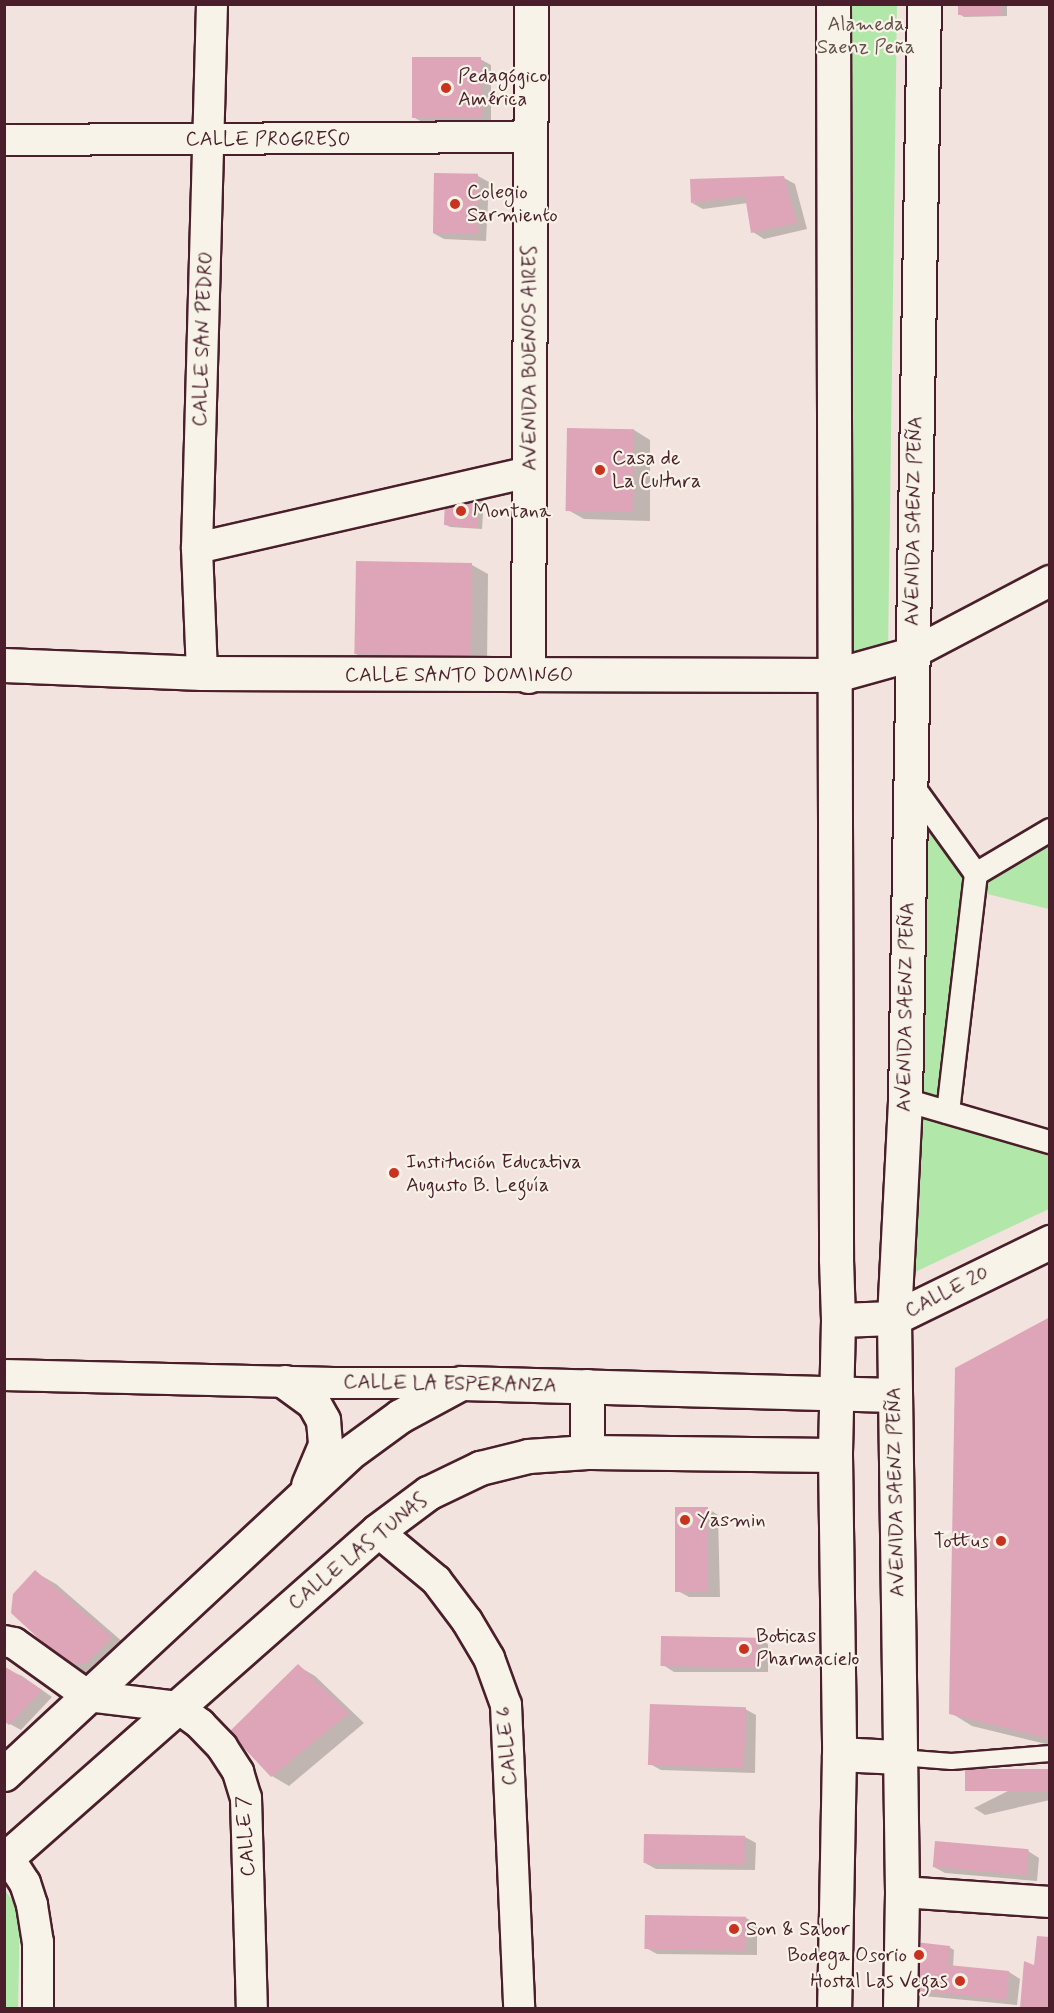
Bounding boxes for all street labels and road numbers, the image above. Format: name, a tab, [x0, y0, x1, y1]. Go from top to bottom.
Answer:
street label: CALLE PROGRESO	[184, 127, 352, 151]
street label: AVENIDA BUENOS AIRES	[518, 242, 542, 474]
street label: CALLE SAN PEDRO	[188, 251, 218, 427]
street label: AVENIDA SAENZ PEÑA	[900, 414, 928, 628]
street label: CALLE SANTO DOMINGO	[342, 663, 576, 687]
street label: AVENIDA SAENZ PEÑA	[892, 900, 920, 1114]
street label: CALLE 20	[901, 1261, 993, 1323]
street label: CALLE LA ESPERANZA	[343, 1370, 557, 1398]
street label: AVENIDA SAENZ PEÑA	[882, 1385, 910, 1599]
street label: CALLE LAS TUNAS	[284, 1489, 432, 1615]
street label: CALLE 6	[492, 1705, 522, 1787]
street label: CALLE 7	[231, 1795, 261, 1877]

